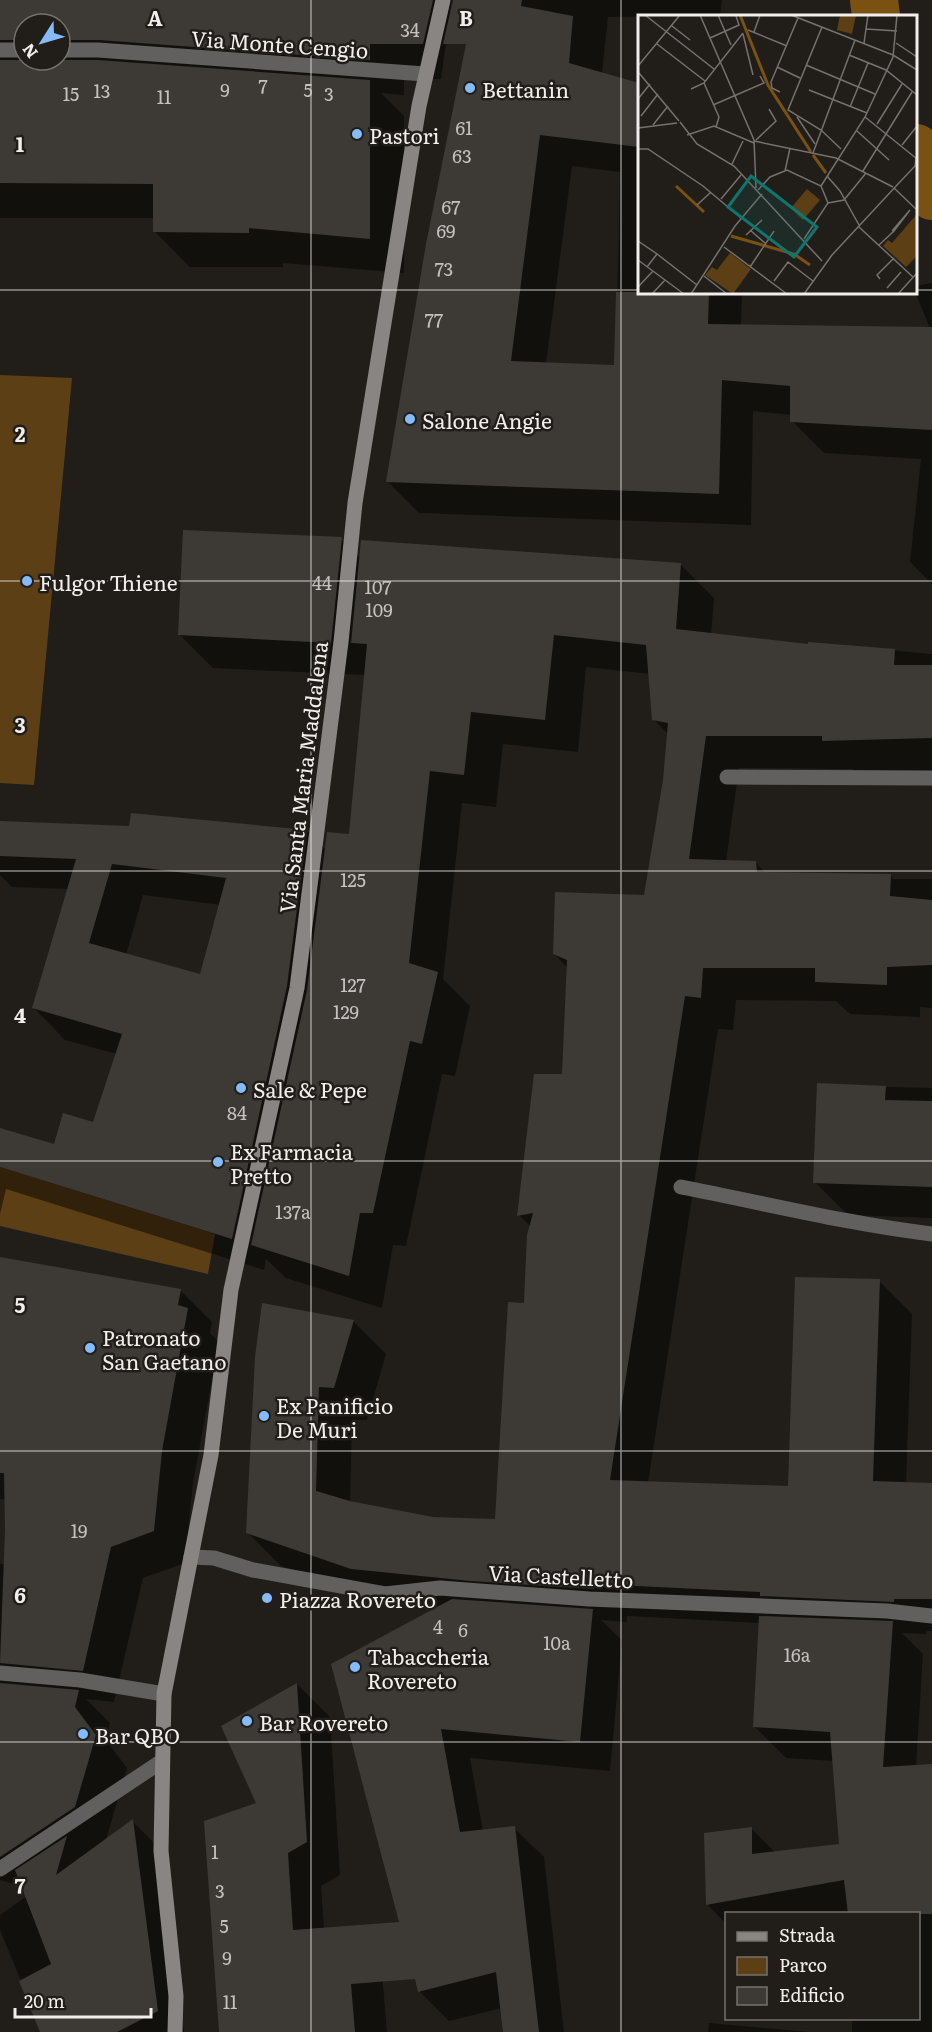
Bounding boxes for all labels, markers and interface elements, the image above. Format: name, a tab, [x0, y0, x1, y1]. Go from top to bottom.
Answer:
text: A	[147, 2, 163, 32]
text: B	[459, 2, 473, 32]
north arrow	[12, 12, 72, 72]
inset map	[638, 15, 917, 294]
house number: 34	[400, 16, 420, 43]
street label: Via Monte Cengio	[190, 21, 370, 65]
text: N	[16, 39, 43, 64]
house number: 7	[258, 72, 268, 99]
place label: Bettanin	[482, 73, 569, 104]
house number: 9	[220, 76, 230, 103]
house number: 5	[303, 76, 313, 103]
house number: 13	[93, 77, 111, 104]
house number: 15	[63, 80, 79, 107]
house number: 3	[324, 80, 334, 107]
marker: Bettanin	[463, 81, 477, 95]
house number: 11	[157, 83, 171, 110]
house number: 61	[456, 114, 473, 141]
place label: Pastori	[369, 119, 439, 150]
marker: Pastori	[350, 127, 364, 141]
text: 1	[16, 128, 24, 158]
house number: 63	[452, 142, 472, 169]
house number: 67	[442, 193, 460, 220]
house number: 69	[436, 217, 456, 244]
house number: 73	[435, 255, 453, 282]
house number: 77	[425, 306, 443, 333]
place label: Salone Angie	[422, 404, 552, 435]
marker: Salone Angie	[403, 412, 417, 426]
text: 2	[15, 418, 26, 448]
place label: Fulgor Thiene	[39, 566, 178, 597]
house number: 44	[312, 569, 332, 596]
house number: 107	[365, 573, 391, 600]
marker: Fulgor Thiene	[20, 574, 34, 588]
house number: 109	[365, 596, 393, 623]
street label: Via Santa Maria Maddalena	[270, 639, 334, 915]
text: 3	[14, 709, 26, 739]
house number: 125	[340, 866, 366, 893]
house number: 127	[340, 971, 366, 998]
house number: 129	[333, 998, 359, 1025]
text: 4	[14, 999, 26, 1029]
place label: Sale & Pepe	[253, 1073, 367, 1104]
marker: Sale & Pepe	[234, 1081, 248, 1095]
house number: 84	[227, 1099, 247, 1126]
place label: Ex Farmacia Pretto	[230, 1135, 354, 1190]
marker: Ex Farmacia Pretto	[211, 1155, 225, 1169]
house number: 137a	[275, 1198, 311, 1225]
text: 5	[15, 1289, 26, 1319]
place label: Patronato San Gaetano	[102, 1321, 227, 1376]
marker: Patronato San Gaetano	[83, 1341, 97, 1355]
place label: Ex Panificio De Muri	[276, 1389, 393, 1444]
marker: Ex Panificio De Muri	[257, 1409, 271, 1423]
house number: 19	[71, 1517, 87, 1544]
street label: Via Castelletto	[488, 1556, 634, 1594]
text: 6	[14, 1579, 26, 1609]
place label: Piazza Rovereto	[279, 1583, 436, 1614]
marker: Piazza Rovereto	[260, 1591, 274, 1605]
house number: 4	[433, 1613, 443, 1640]
house number: 6	[458, 1616, 468, 1643]
house number: 10a	[543, 1629, 571, 1656]
place label: Tabaccheria Rovereto	[367, 1640, 490, 1695]
house number: 16a	[784, 1641, 811, 1668]
marker: Tabaccheria Rovereto	[348, 1660, 362, 1674]
place label: Bar Rovereto	[259, 1706, 388, 1737]
marker: Bar Rovereto	[240, 1714, 254, 1728]
place label: Bar QBO	[95, 1719, 180, 1750]
marker: Bar QBO	[76, 1727, 90, 1741]
house number: 1	[211, 1838, 219, 1865]
text: 7	[15, 1870, 26, 1900]
house number: 3	[215, 1877, 225, 1904]
house number: 5	[219, 1912, 229, 1939]
legend	[725, 1912, 920, 2020]
text: Strada	[779, 1921, 836, 1948]
house number: 9	[222, 1944, 232, 1971]
text: Parco	[779, 1951, 827, 1978]
scale bar	[15, 1981, 152, 2019]
text: Edificio	[779, 1981, 845, 2008]
text: 20 m	[24, 1987, 65, 2014]
house number: 11	[223, 1988, 237, 2015]

